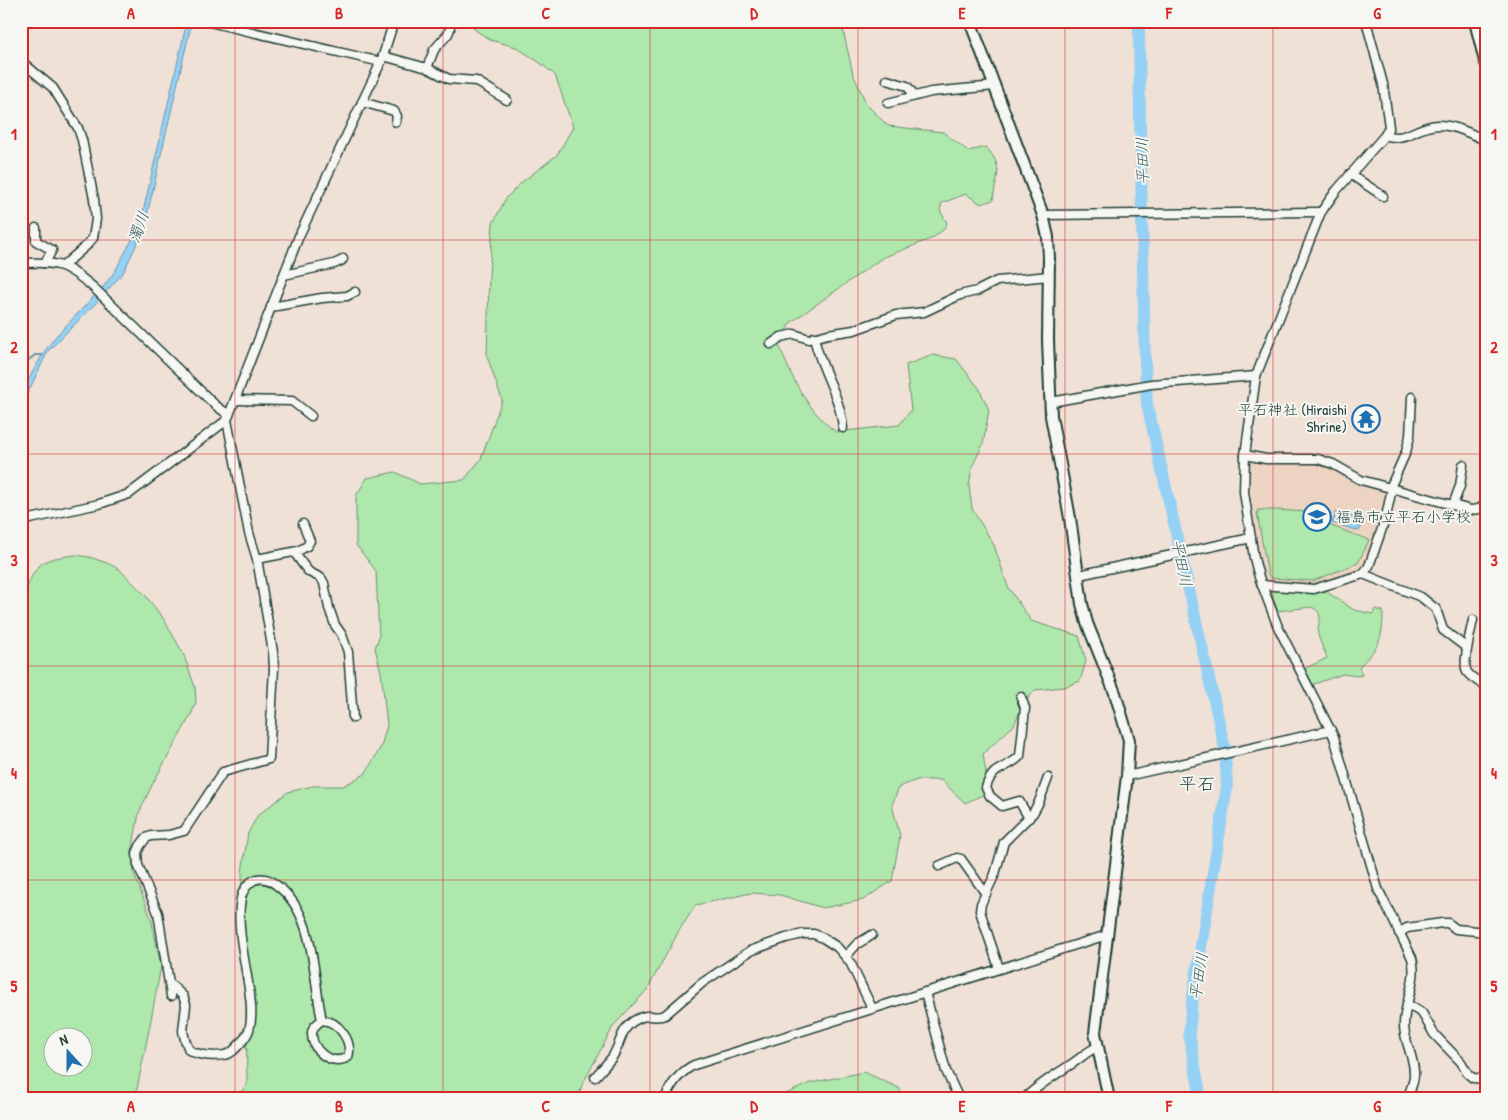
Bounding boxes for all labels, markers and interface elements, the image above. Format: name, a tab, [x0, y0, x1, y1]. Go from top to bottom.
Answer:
text: A	[127, 2, 135, 24]
text: B	[335, 2, 343, 24]
text: C	[542, 2, 551, 24]
text: D	[750, 2, 758, 24]
text: E	[958, 2, 966, 24]
text: F	[1165, 2, 1173, 24]
text: G	[1373, 2, 1381, 24]
text: 1	[11, 123, 17, 145]
text: 1	[1491, 123, 1497, 145]
water label: 平田川	[1131, 137, 1153, 185]
water label: 濁川	[122, 208, 154, 246]
text: 2	[10, 336, 18, 358]
text: 2	[1490, 336, 1498, 358]
place label: 平石神社 (Hiraishi Shrine)	[1238, 399, 1347, 437]
temple icon: 平石神社 (Hiraishi Shrine)	[1351, 404, 1381, 434]
school or university icon: 福島市立平石小学校	[1302, 502, 1332, 532]
place label: 福島市立平石小学校	[1336, 506, 1471, 527]
water label: 平田川	[1166, 537, 1198, 589]
text: 3	[10, 549, 18, 571]
text: 3	[1490, 549, 1498, 571]
text: 4	[11, 762, 17, 784]
text: 4	[1491, 762, 1497, 784]
district label: 平石	[1179, 771, 1215, 796]
water label: 平田川	[1183, 951, 1213, 1001]
text: 5	[11, 975, 18, 997]
text: 5	[1491, 975, 1498, 997]
north arrow	[42, 1028, 92, 1078]
text: N	[56, 1029, 71, 1050]
text: A	[127, 1095, 135, 1117]
text: B	[335, 1095, 343, 1117]
text: C	[542, 1095, 551, 1117]
text: D	[750, 1095, 758, 1117]
text: E	[958, 1095, 966, 1117]
text: F	[1165, 1095, 1173, 1117]
text: G	[1373, 1095, 1381, 1117]

